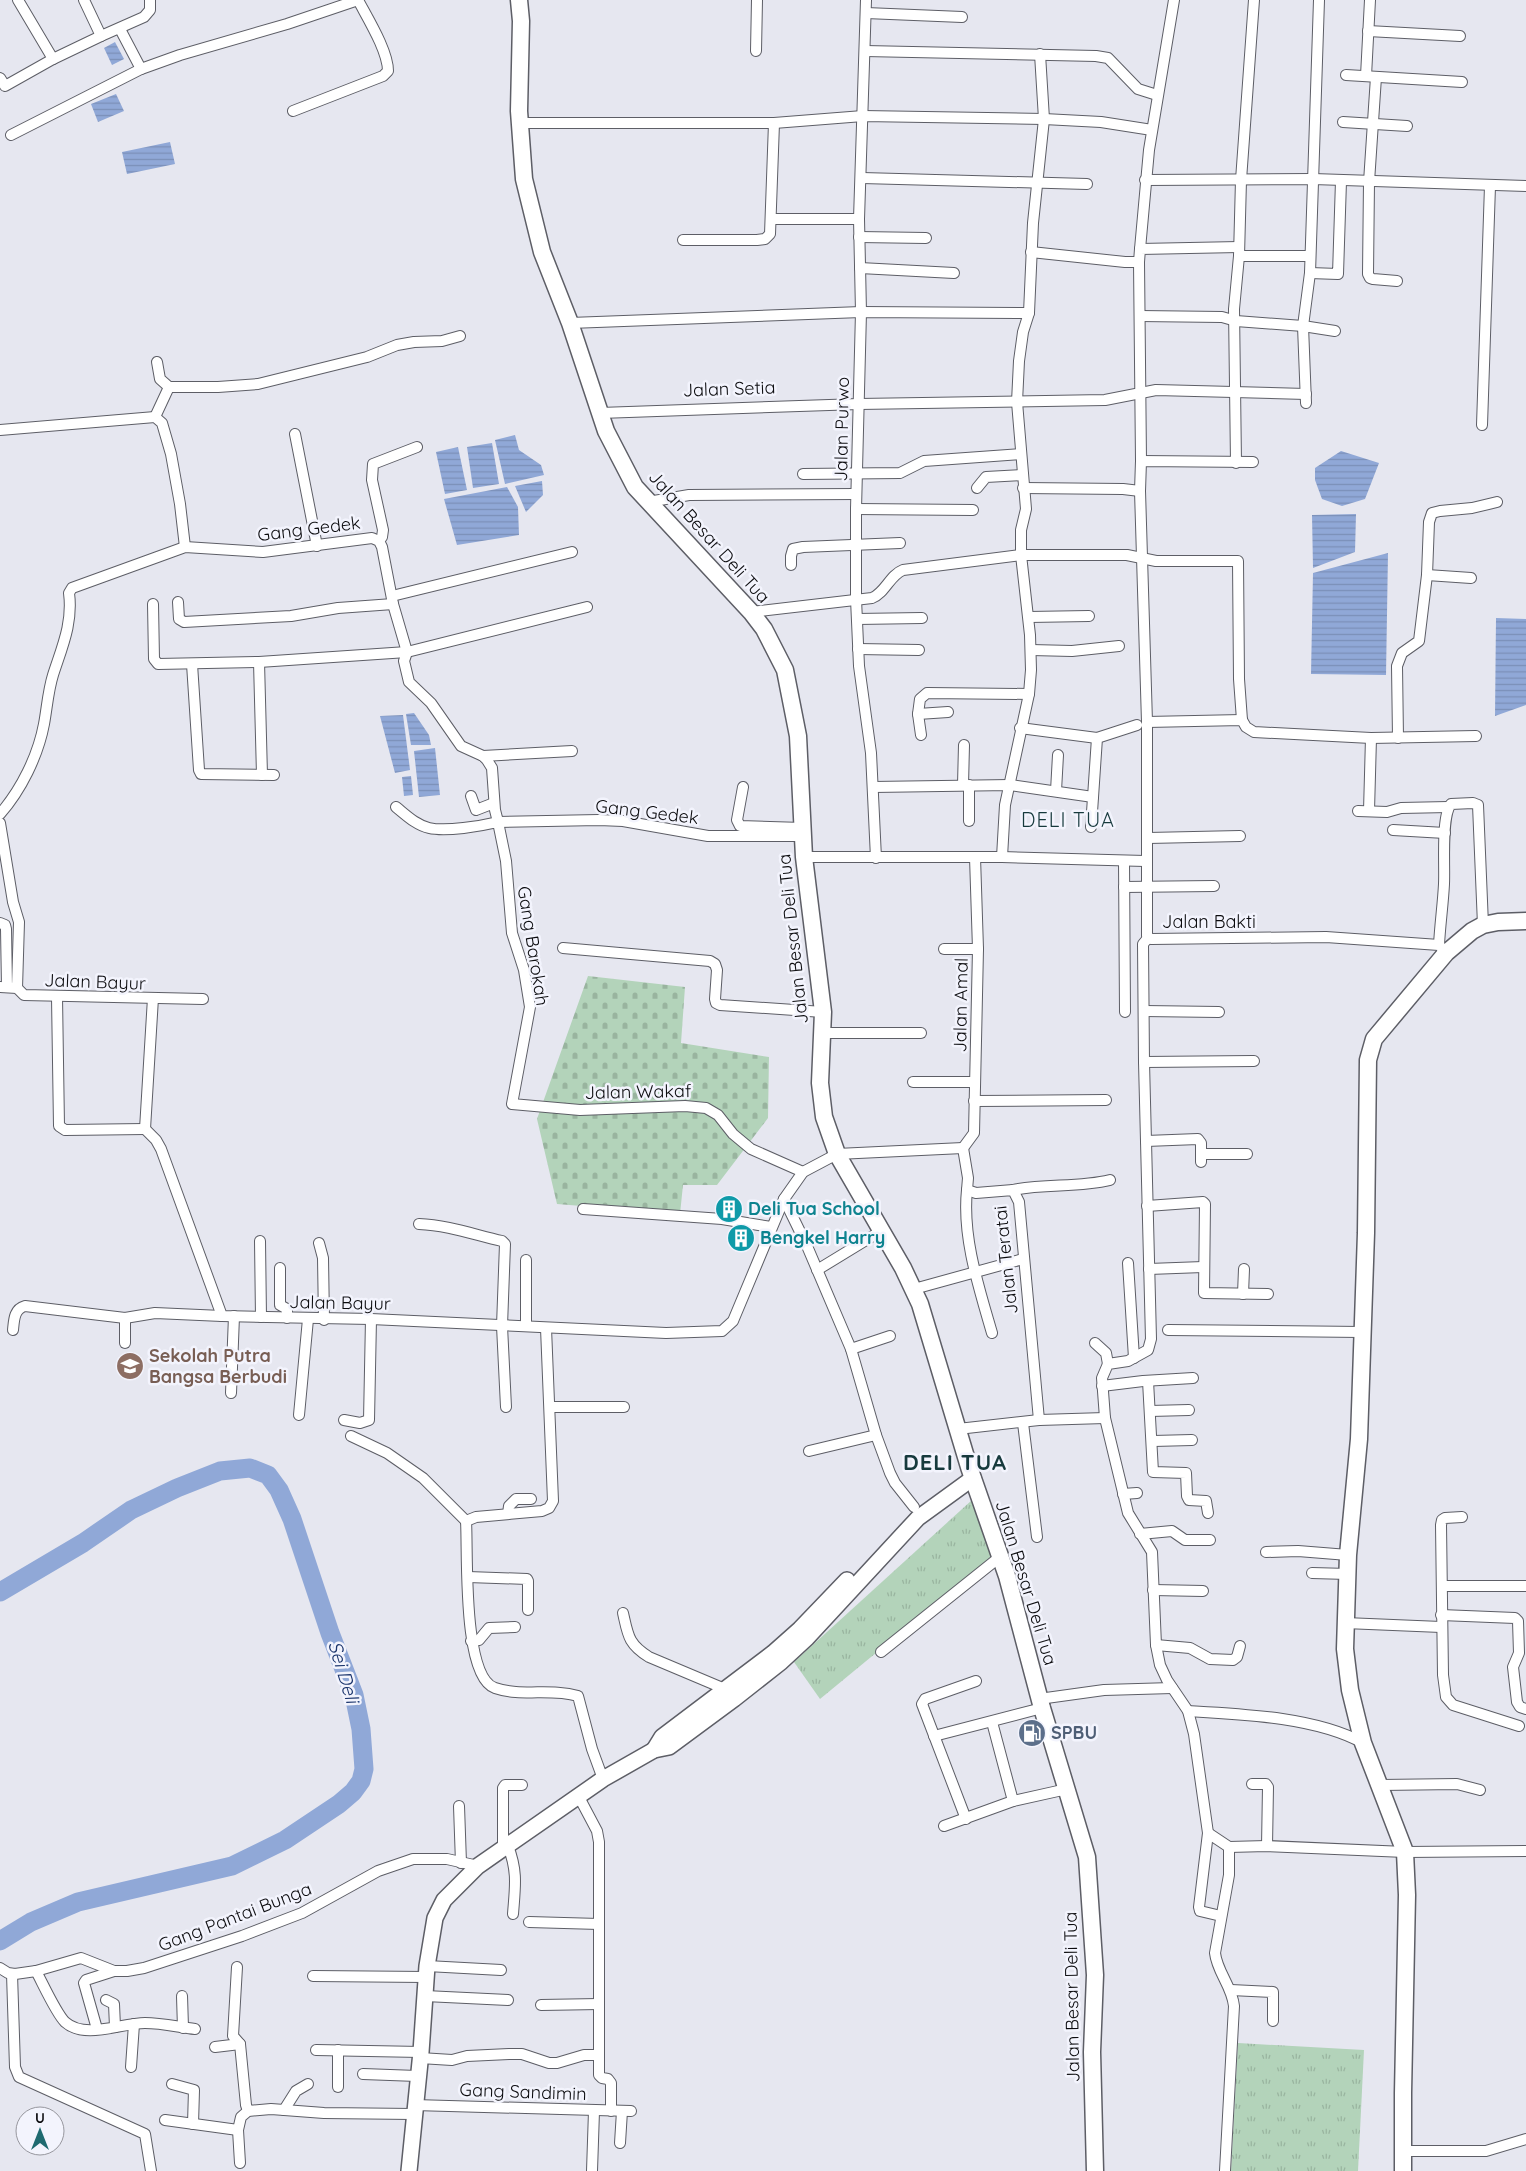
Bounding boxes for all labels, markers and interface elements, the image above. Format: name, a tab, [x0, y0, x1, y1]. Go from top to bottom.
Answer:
street label: Jalan Setia	[682, 375, 776, 402]
street label: Jalan Purwo	[829, 376, 854, 482]
street label: Jalan Besar Deli Tua	[644, 466, 775, 608]
street label: Gang Gedek	[256, 511, 362, 546]
street label: Gang Gedek	[594, 794, 700, 829]
district label: DELI TUA	[1021, 807, 1115, 832]
street label: Jalan Besar Deli Tua	[772, 853, 813, 1025]
street label: Gang Barokah	[513, 884, 554, 1007]
street label: Jalan Bakti	[1162, 910, 1256, 933]
street label: Jalan Amal	[948, 957, 973, 1053]
street label: Jalan Bayur	[44, 968, 146, 995]
street label: Jalan Wakaf	[584, 1079, 692, 1104]
building icon: Deli Tua School	[714, 1194, 744, 1224]
place label: Deli Tua School	[748, 1197, 880, 1220]
street label: Jalan Teratai	[988, 1205, 1023, 1315]
building icon: Bengkel Harry	[726, 1223, 756, 1253]
place label: Bengkel Harry	[760, 1226, 885, 1249]
street label: Jalan Bayur	[289, 1290, 391, 1315]
place label: Sekolah Putra Bangsa Berbudi	[149, 1344, 287, 1388]
school or university icon: Sekolah Putra Bangsa Berbudi	[115, 1351, 145, 1381]
district label: DELI TUA	[903, 1448, 1007, 1476]
street label: Jalan Besar Deli Tua	[991, 1498, 1062, 1668]
water label: Sei Deli	[323, 1638, 365, 1708]
fuel station icon: SPBU	[1017, 1718, 1047, 1748]
place label: SPBU	[1051, 1721, 1097, 1744]
street label: Gang Pantai Bunga	[155, 1877, 315, 1956]
street label: Jalan Besar Deli Tua	[1059, 1911, 1084, 2083]
street label: Gang Sandimin	[459, 2078, 587, 2105]
north arrow	[15, 2106, 65, 2156]
text: U	[35, 2109, 45, 2127]

